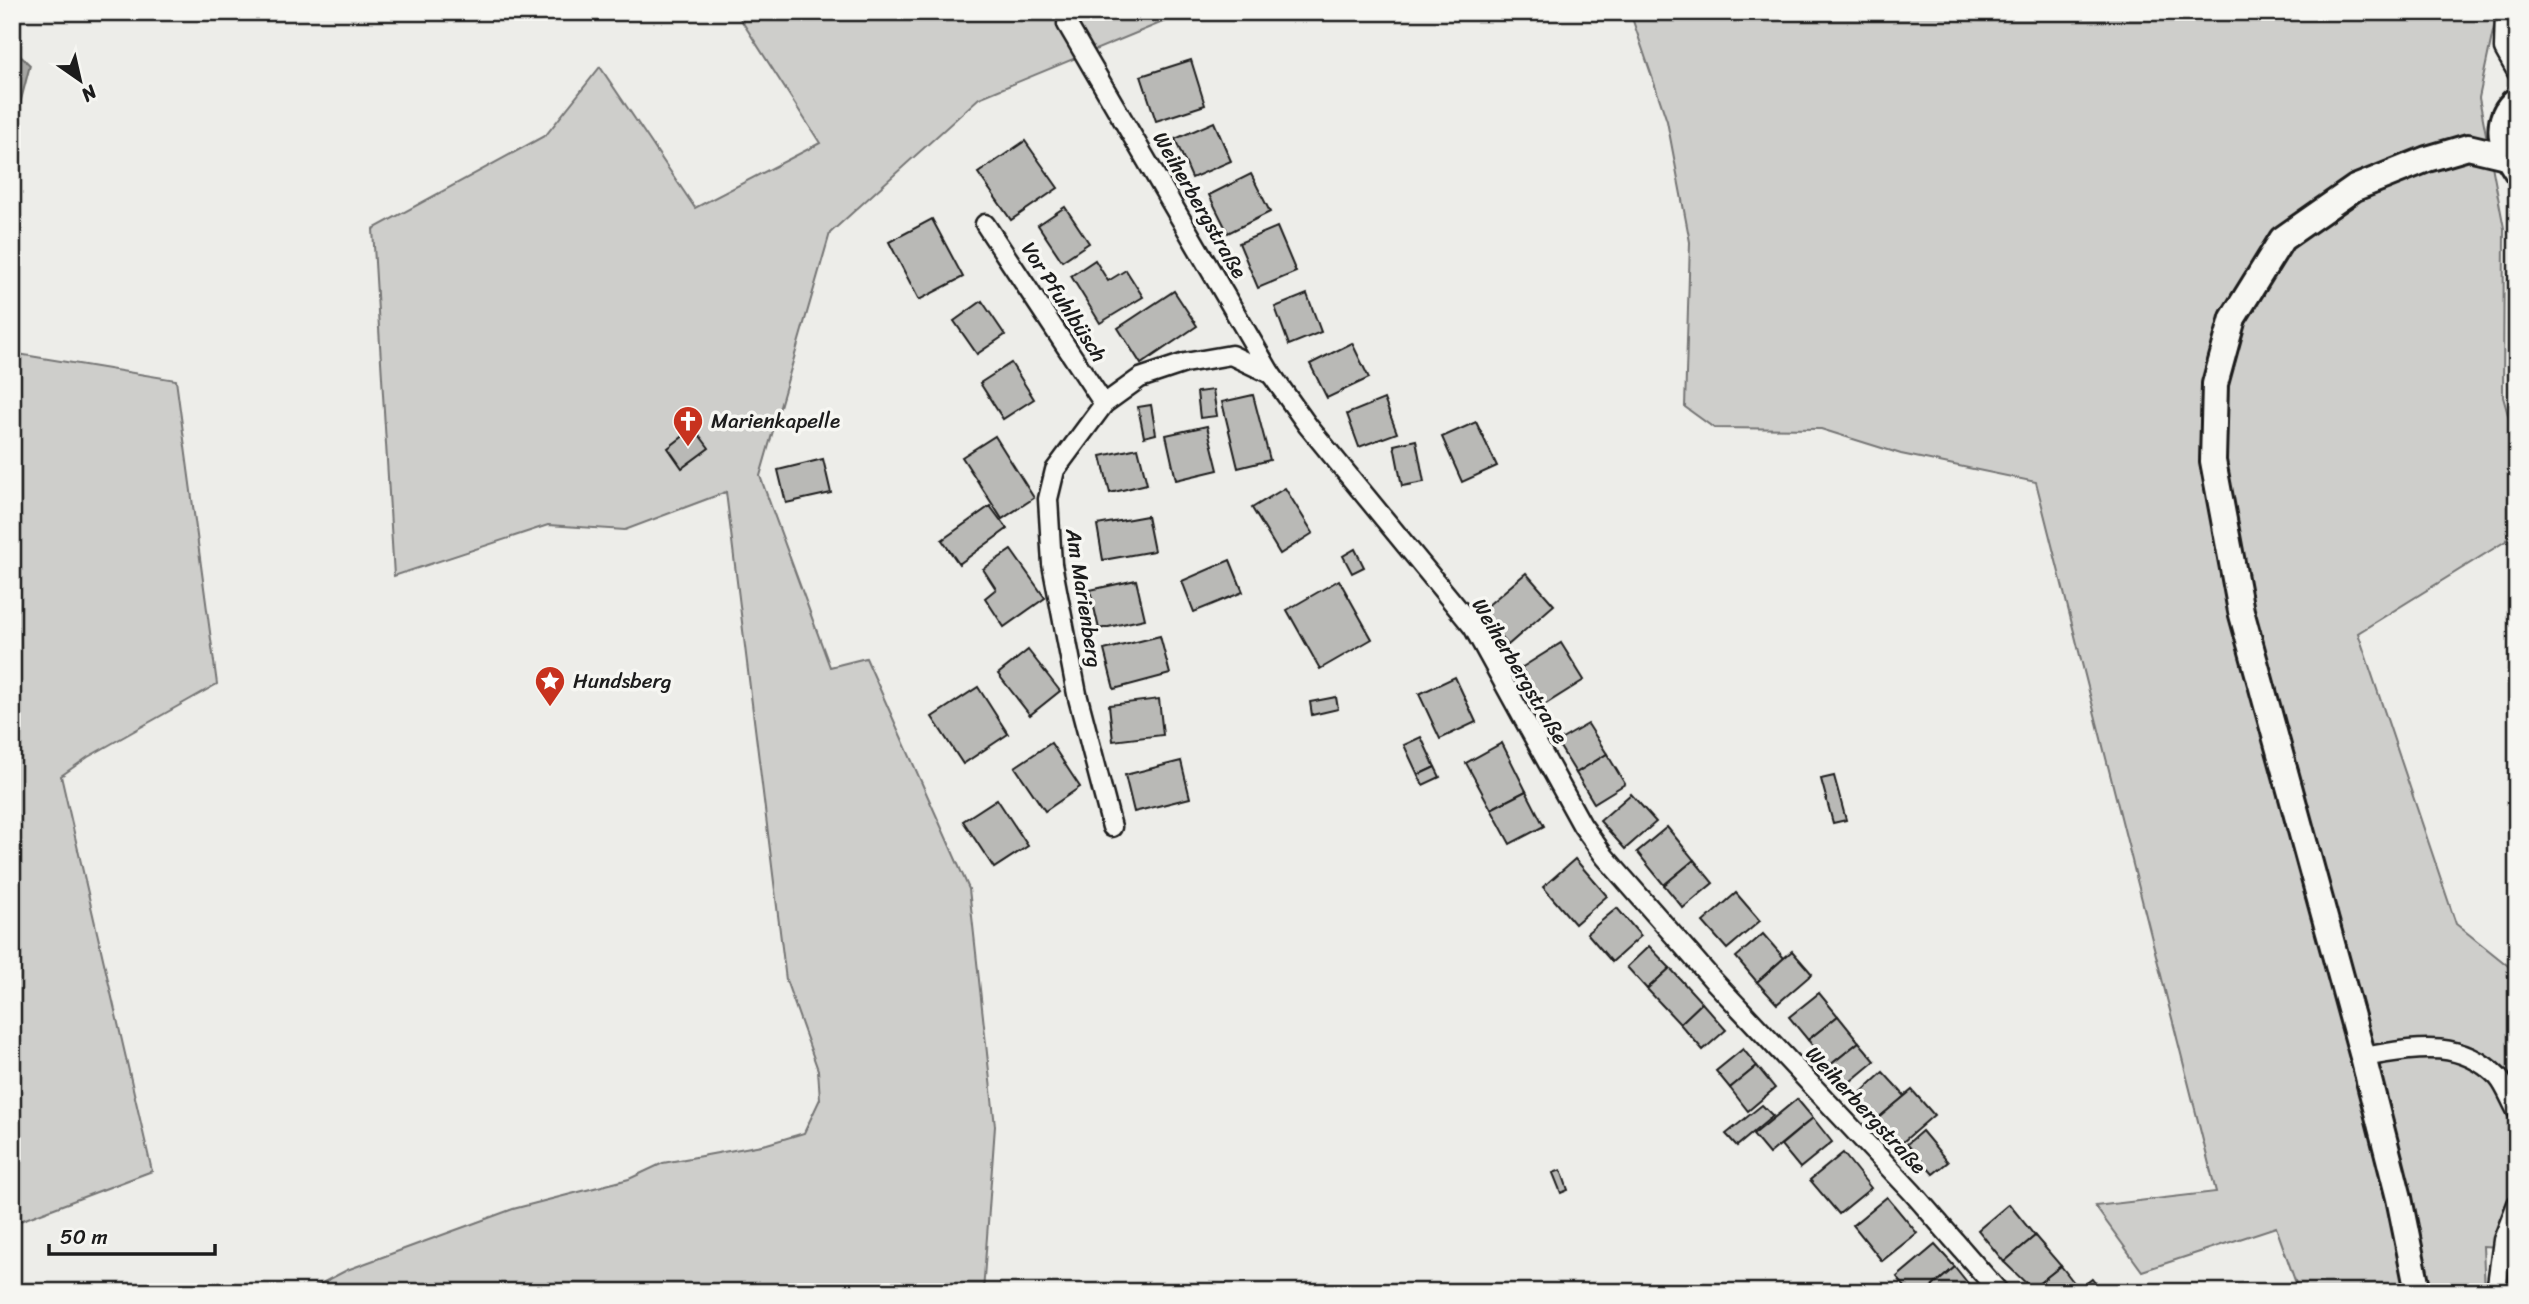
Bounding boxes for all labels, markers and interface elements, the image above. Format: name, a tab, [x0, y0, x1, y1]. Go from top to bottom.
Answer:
north arrow	[46, 46, 116, 116]
text: N	[74, 76, 105, 112]
street label: Weiherbergstraße	[1142, 124, 1258, 286]
street label: Vor Pfuhlbüsch	[1011, 234, 1117, 370]
place label: Marienkapelle	[711, 402, 840, 440]
church icon: Marienkapelle	[671, 404, 705, 448]
street label: Am Marienberg	[1054, 525, 1114, 670]
street label: Weiherbergstraße	[1461, 590, 1579, 752]
place label: Hundsberg	[573, 662, 672, 700]
place icon: Hundsberg	[533, 664, 567, 708]
street label: Weiherbergstraße	[1796, 1037, 1936, 1183]
scale bar	[49, 1213, 215, 1257]
text: 50 m	[60, 1218, 108, 1256]

